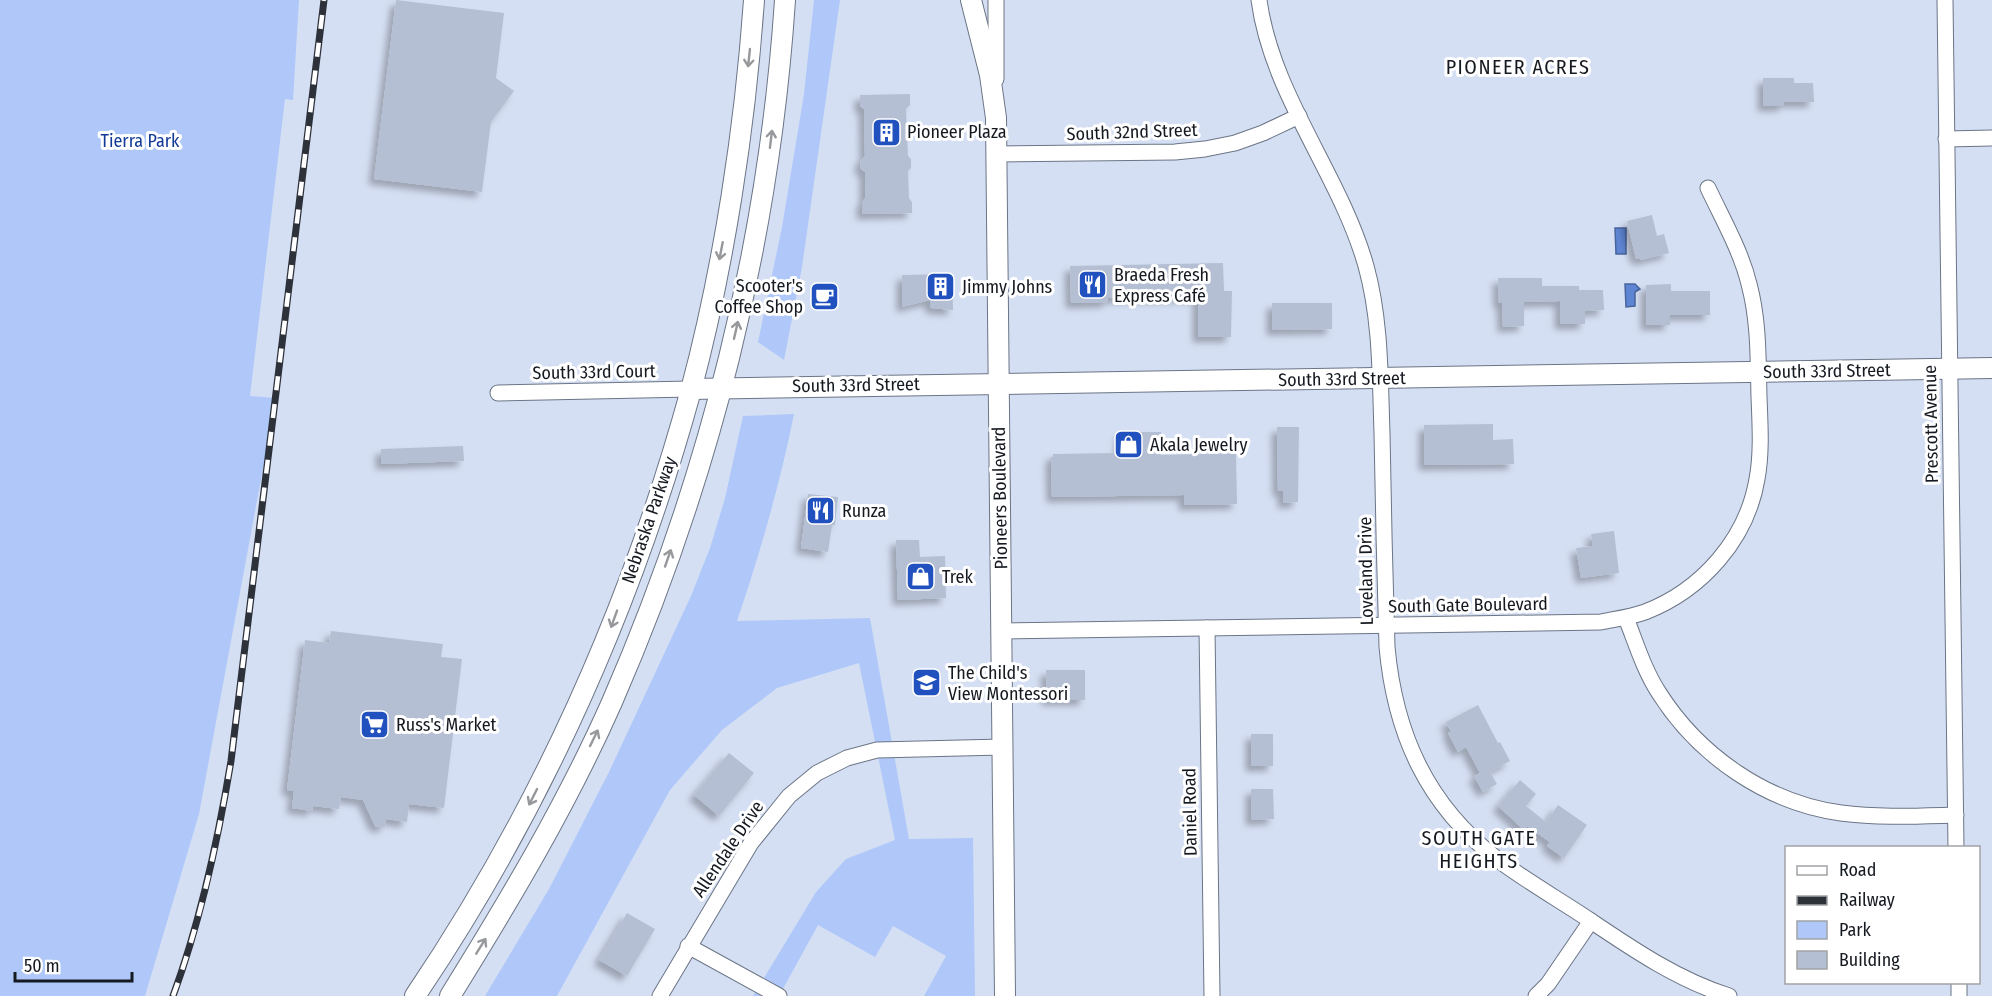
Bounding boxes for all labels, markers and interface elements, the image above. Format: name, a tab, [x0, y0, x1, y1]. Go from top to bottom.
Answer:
one-way arrow	[743, 48, 754, 68]
district label: PIONEER ACRES	[1446, 55, 1590, 79]
building icon: Pioneer Plaza	[870, 116, 902, 148]
street label: South 32nd Street	[1066, 119, 1198, 145]
place label: Pioneer Plaza	[907, 121, 1007, 143]
one-way arrow	[766, 129, 777, 149]
park label: Tierra Park	[101, 130, 180, 152]
one-way arrow	[715, 241, 726, 260]
place label: Braeda Fresh Express Café	[1114, 264, 1209, 307]
restaurant icon: Braeda Fresh Express Café	[1077, 269, 1109, 301]
building icon: Jimmy Johns	[925, 271, 957, 303]
place label: Scooter's Coffee Shop	[714, 275, 803, 318]
place label: Jimmy Johns	[962, 276, 1053, 298]
cafe icon: Scooter's Coffee Shop	[808, 280, 840, 312]
one-way arrow	[731, 321, 742, 341]
street label: South 33rd Street	[1763, 359, 1891, 383]
street label: South 33rd Court	[532, 360, 656, 384]
street label: Prescott Avenue	[1919, 365, 1943, 483]
street label: South 33rd Street	[1278, 367, 1406, 391]
street label: South 33rd Street	[792, 373, 920, 397]
street label: Pioneers Boulevard	[988, 426, 1012, 570]
shop icon: Akala Jewelry	[1113, 429, 1145, 461]
place label: Akala Jewelry	[1150, 434, 1248, 456]
street label: Nebraska Parkway	[617, 454, 681, 586]
restaurant icon: Runza	[805, 495, 837, 527]
place label: Runza	[842, 500, 887, 522]
street label: Loveland Drive	[1354, 516, 1378, 626]
one-way arrow	[663, 549, 674, 568]
shop icon: Trek	[905, 561, 937, 593]
place label: Trek	[942, 566, 973, 588]
street label: South Gate Boulevard	[1388, 593, 1548, 617]
one-way arrow	[607, 609, 618, 628]
place label: The Child's View Montessori	[948, 662, 1068, 705]
school or university icon: The Child's View Montessori	[911, 667, 943, 699]
supermarket icon: Russ's Market	[359, 709, 391, 741]
place label: Russ's Market	[396, 714, 497, 736]
one-way arrow	[589, 730, 601, 748]
street label: Daniel Road	[1178, 768, 1202, 856]
one-way arrow	[527, 787, 538, 805]
street label: Allendale Drive	[688, 797, 768, 901]
district label: SOUTH GATE HEIGHTS	[1422, 826, 1536, 873]
legend	[1785, 846, 1980, 984]
text: Road	[1839, 859, 1876, 881]
text: Railway	[1839, 889, 1895, 911]
text: Park	[1839, 919, 1872, 941]
one-way arrow	[474, 938, 487, 955]
scale bar	[15, 945, 132, 983]
text: Building	[1839, 949, 1900, 971]
text: 50 m	[24, 955, 60, 977]

